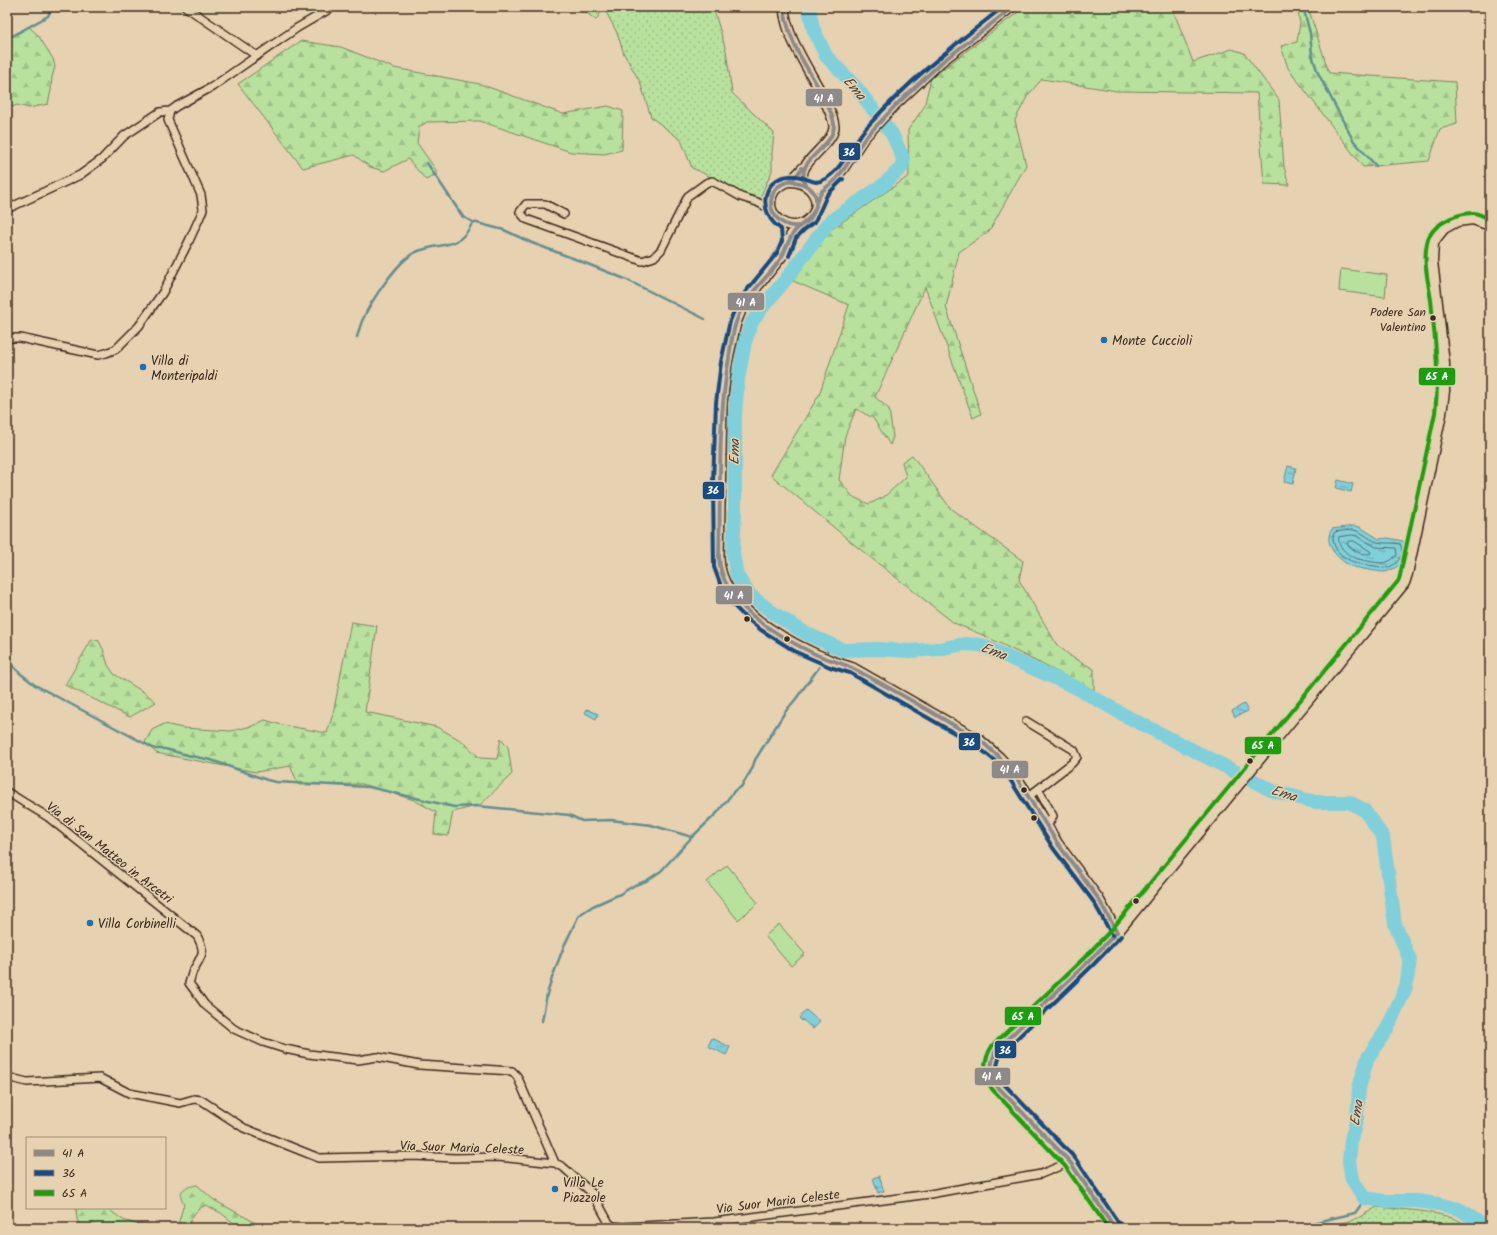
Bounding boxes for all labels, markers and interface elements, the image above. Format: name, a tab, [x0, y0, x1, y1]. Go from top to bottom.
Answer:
water label: Ema	[837, 72, 872, 107]
line badge: 41 A	[805, 88, 843, 107]
text: 41 A	[814, 90, 834, 108]
line badge: 36	[838, 142, 861, 161]
text: 36	[842, 144, 855, 162]
line badge: 41 A	[727, 292, 765, 311]
text: 41 A	[736, 294, 756, 312]
place label: Podere San Valentino	[1370, 303, 1426, 337]
marker: Podere San Valentino	[1428, 313, 1438, 323]
place label: Monte Cuccioli	[1112, 331, 1193, 352]
marker: Monte Cuccioli	[1099, 335, 1109, 345]
place label: Villa di Monteripaldi	[151, 351, 218, 387]
marker: Villa di Monteripaldi	[138, 362, 148, 372]
line badge: 65 A	[1418, 367, 1456, 386]
text: 65 A	[1426, 368, 1448, 386]
water label: Ema	[724, 437, 746, 465]
line badge: 36	[702, 481, 725, 500]
text: 36	[706, 482, 719, 500]
line badge: 41 A	[715, 585, 753, 605]
text: 41 A	[724, 587, 744, 605]
unlabelled marker	[742, 614, 752, 624]
unlabelled marker	[782, 634, 792, 644]
water label: Ema	[978, 637, 1011, 667]
line badge: 36	[958, 732, 981, 751]
text: 36	[962, 734, 975, 752]
line badge: 65 A	[1244, 736, 1282, 755]
text: 65 A	[1252, 737, 1274, 755]
unlabelled marker	[1245, 756, 1255, 766]
line badge: 41 A	[991, 760, 1029, 779]
text: 41 A	[1000, 761, 1020, 779]
water label: Ema	[1268, 780, 1301, 809]
unlabelled marker	[1019, 785, 1029, 795]
street label: Via di San Matteo in Arcetri	[41, 797, 178, 910]
unlabelled marker	[1029, 813, 1039, 823]
unlabelled marker	[1131, 896, 1141, 906]
place label: Villa Corbinelli	[98, 914, 177, 935]
marker: Villa Corbinelli	[85, 918, 95, 928]
line badge: 65 A	[1004, 1006, 1042, 1026]
text: 65 A	[1012, 1008, 1034, 1026]
line badge: 36	[994, 1040, 1017, 1059]
text: 36	[998, 1042, 1011, 1060]
line badge: 41 A	[974, 1067, 1011, 1086]
text: 41 A	[982, 1068, 1002, 1086]
water label: Ema	[1344, 1097, 1370, 1128]
street label: Via Suor Maria Celeste	[400, 1136, 524, 1161]
legend	[26, 1137, 166, 1209]
text: 41 A	[62, 1144, 85, 1163]
text: 36	[62, 1164, 76, 1183]
place label: Villa Le Piazzole	[563, 1173, 606, 1209]
text: 65 A	[62, 1184, 87, 1203]
marker: Villa Le Piazzole	[550, 1184, 560, 1194]
street label: Via Suor Maria Celeste	[715, 1184, 841, 1220]

